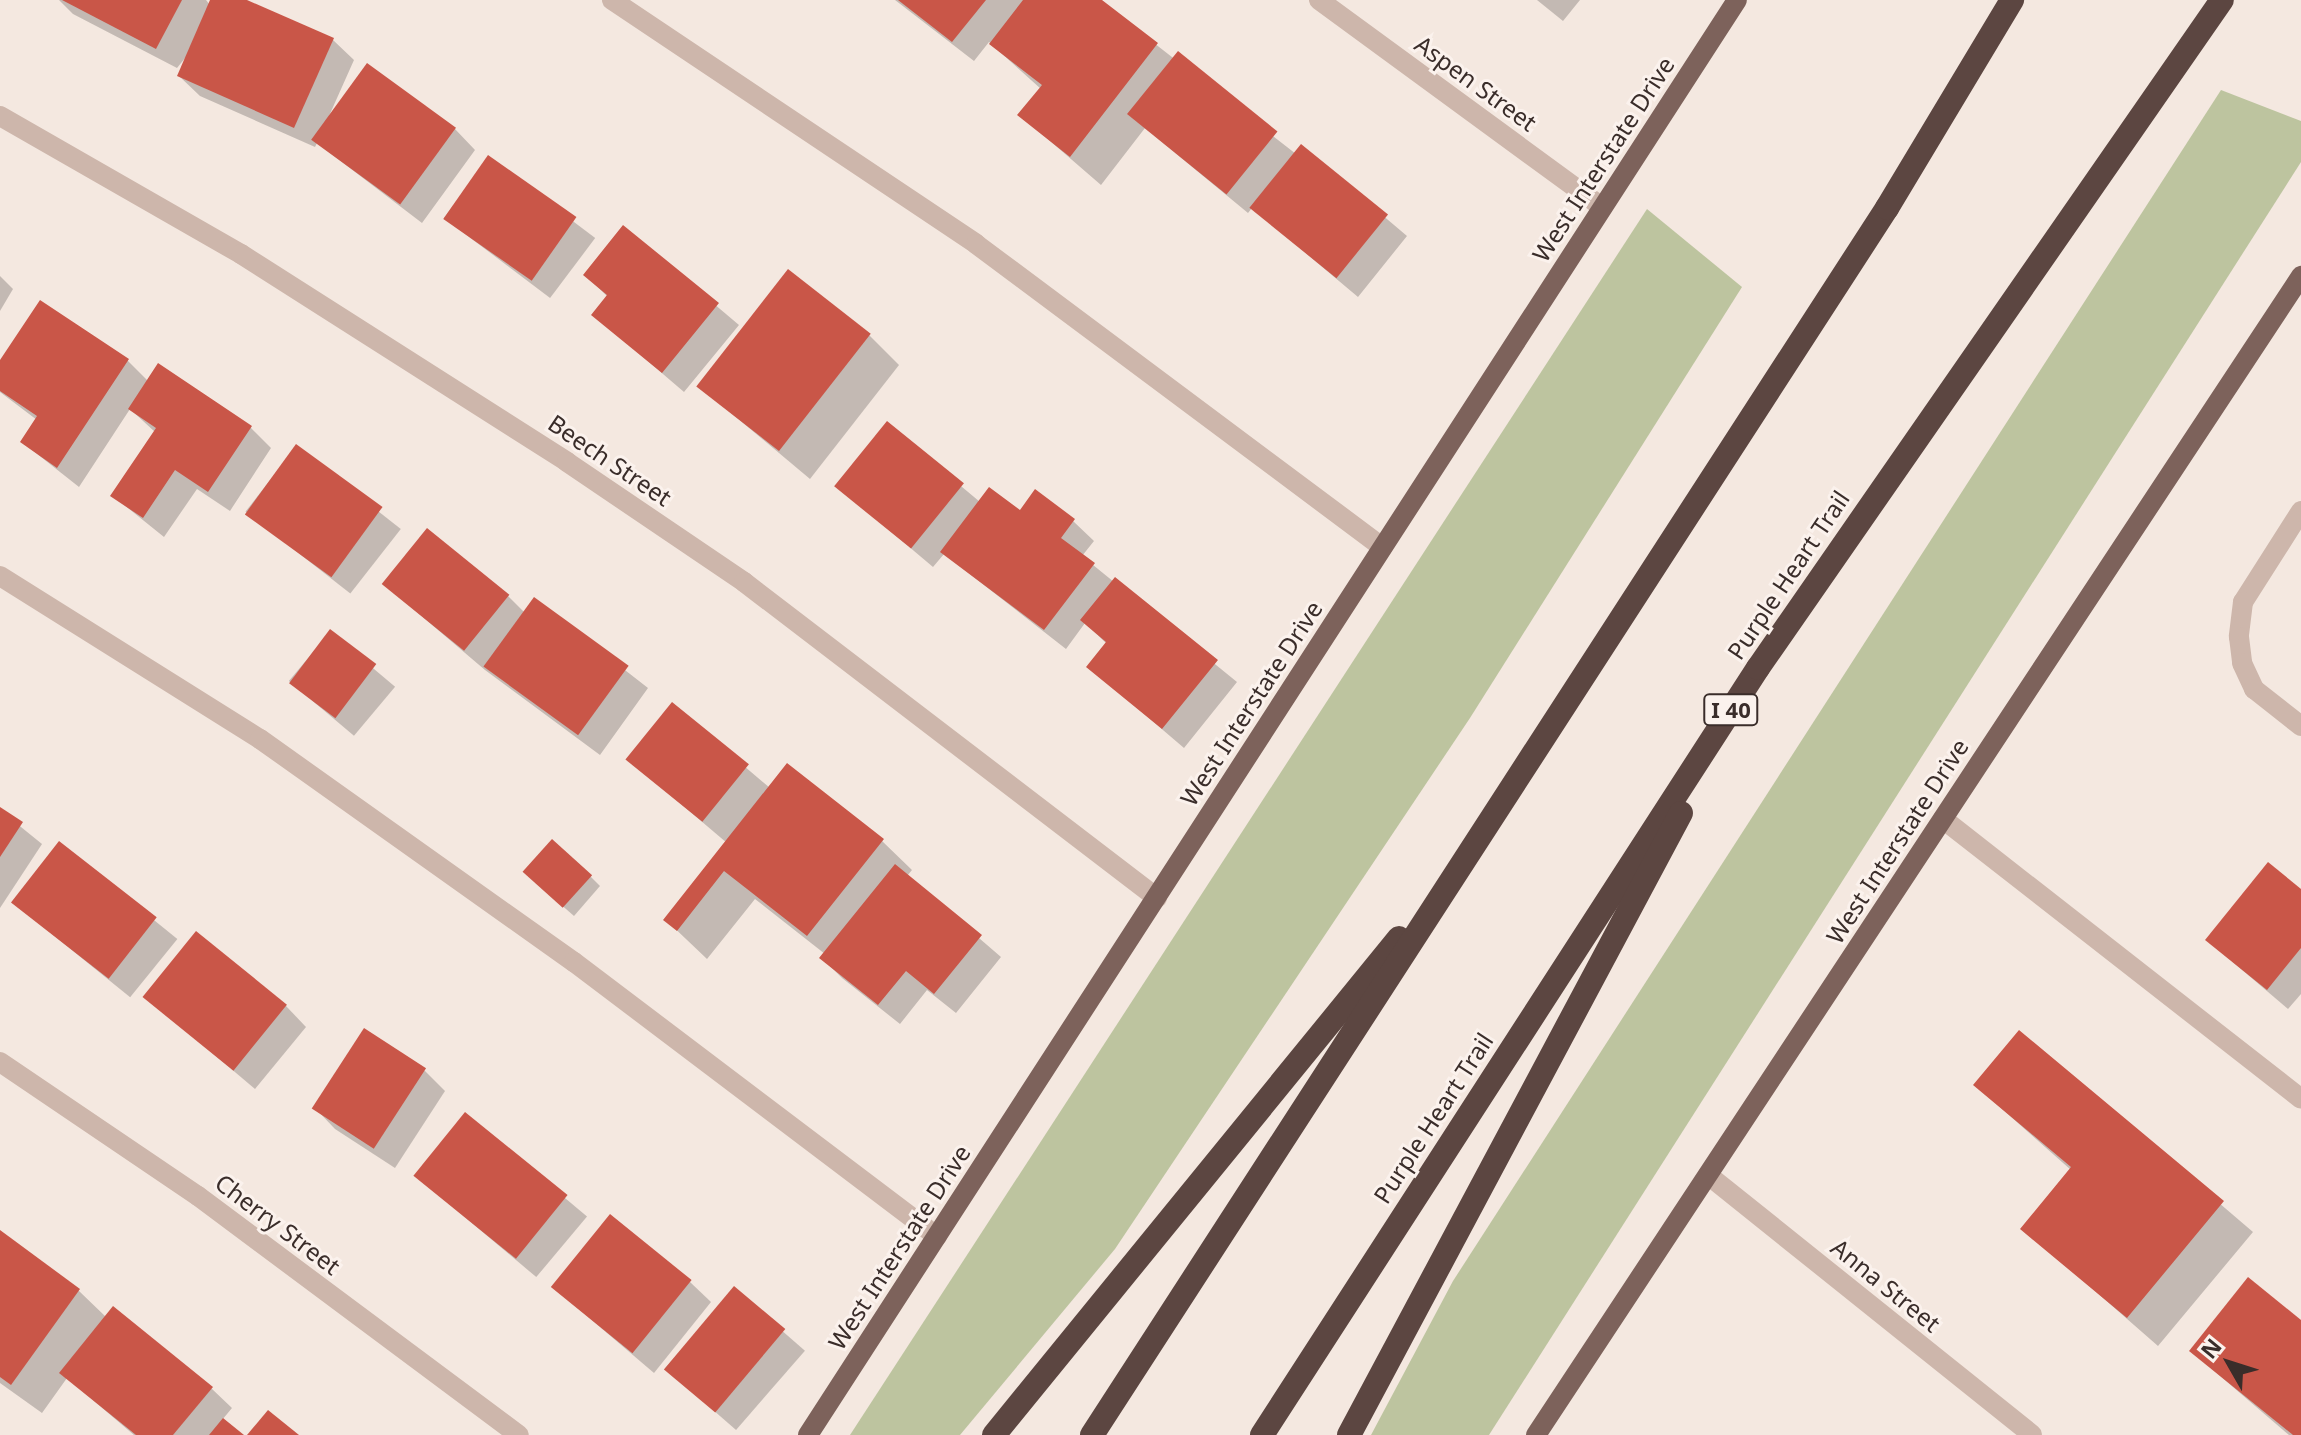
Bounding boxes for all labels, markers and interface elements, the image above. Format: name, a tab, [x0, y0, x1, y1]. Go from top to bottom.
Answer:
street label: Aspen Street	[1410, 29, 1542, 137]
street label: West Interstate Drive	[1526, 51, 1680, 267]
street label: Beech Street	[543, 408, 677, 512]
street label: Purple Heart Trail	[1721, 485, 1855, 665]
street label: West Interstate Drive	[1174, 595, 1328, 811]
road number: I 40	[1703, 692, 1759, 728]
street label: West Interstate Drive	[1820, 733, 1974, 949]
street label: Purple Heart Trail	[1367, 1028, 1499, 1208]
street label: West Interstate Drive	[822, 1139, 976, 1355]
street label: Cherry Street	[210, 1168, 346, 1280]
street label: Anna Street	[1826, 1232, 1946, 1338]
north arrow	[2189, 1323, 2269, 1403]
text: N	[2193, 1332, 2228, 1364]

